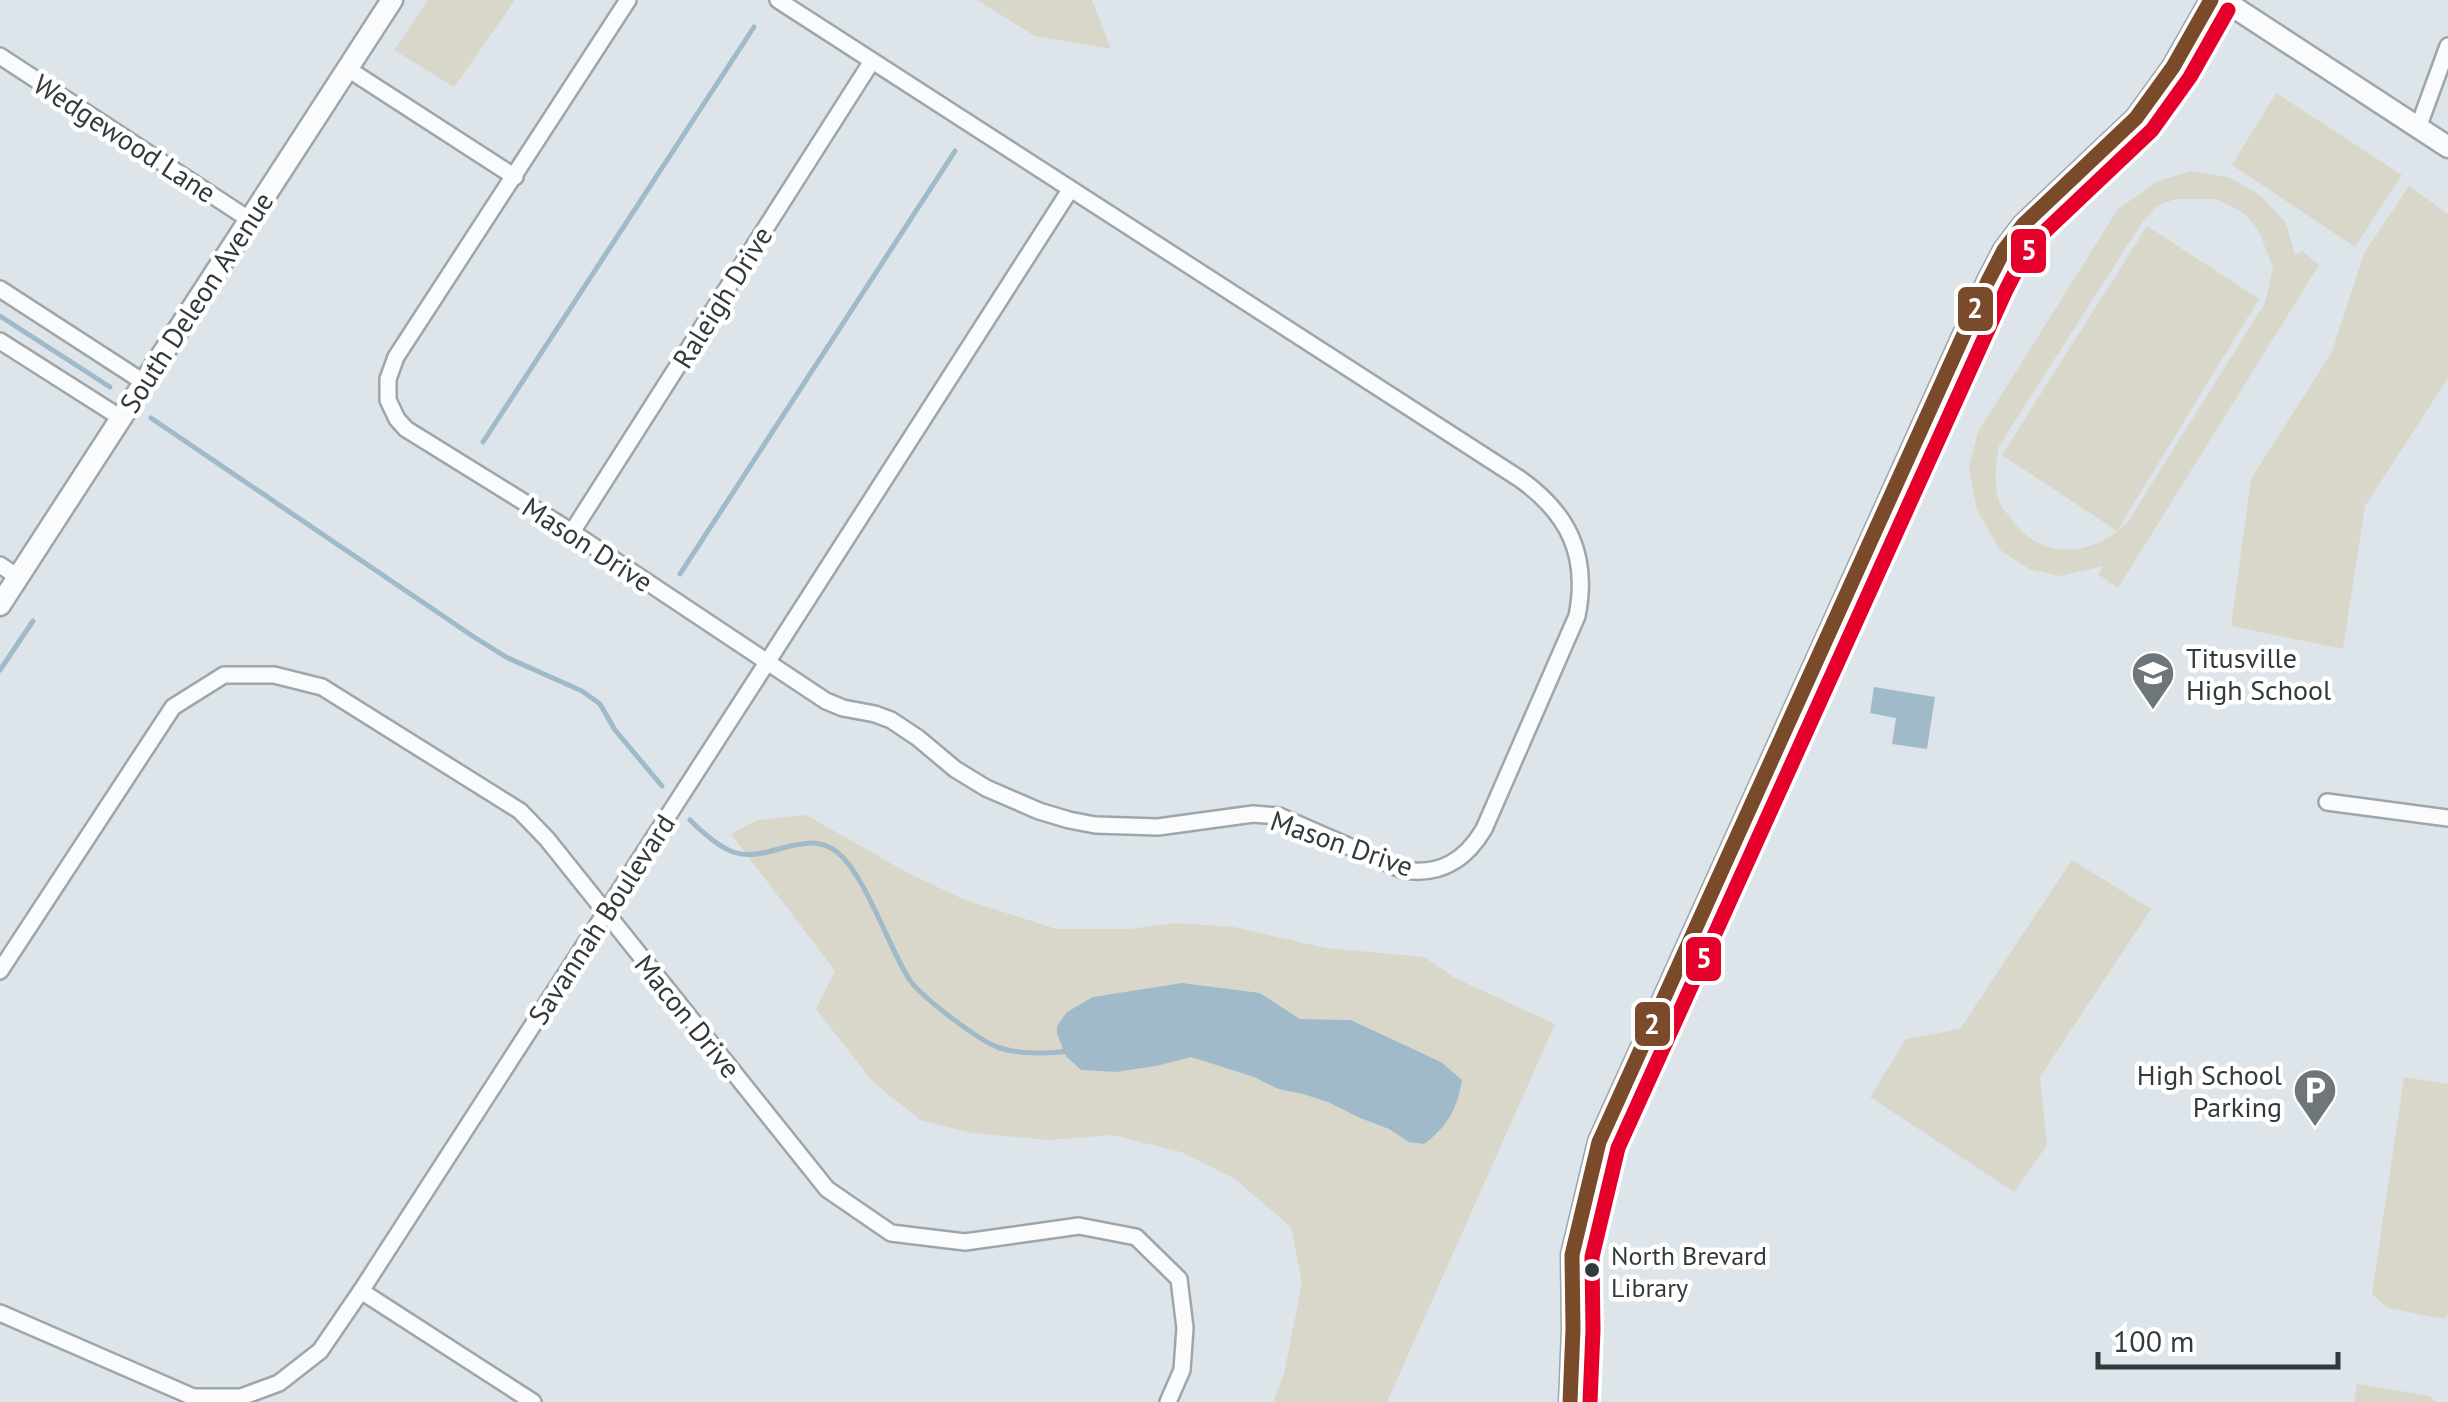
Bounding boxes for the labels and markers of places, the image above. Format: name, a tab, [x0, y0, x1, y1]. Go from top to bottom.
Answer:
place label: Titusville High School	[2186, 639, 2331, 708]
school or university icon: Titusville High School	[2130, 650, 2176, 711]
place label: High School Parking	[2137, 1056, 2282, 1125]
parking icon: High School Parking	[2292, 1067, 2338, 1128]
place label: North Brevard Library	[1611, 1239, 1767, 1304]
marker: North Brevard Library	[1582, 1260, 1602, 1280]

